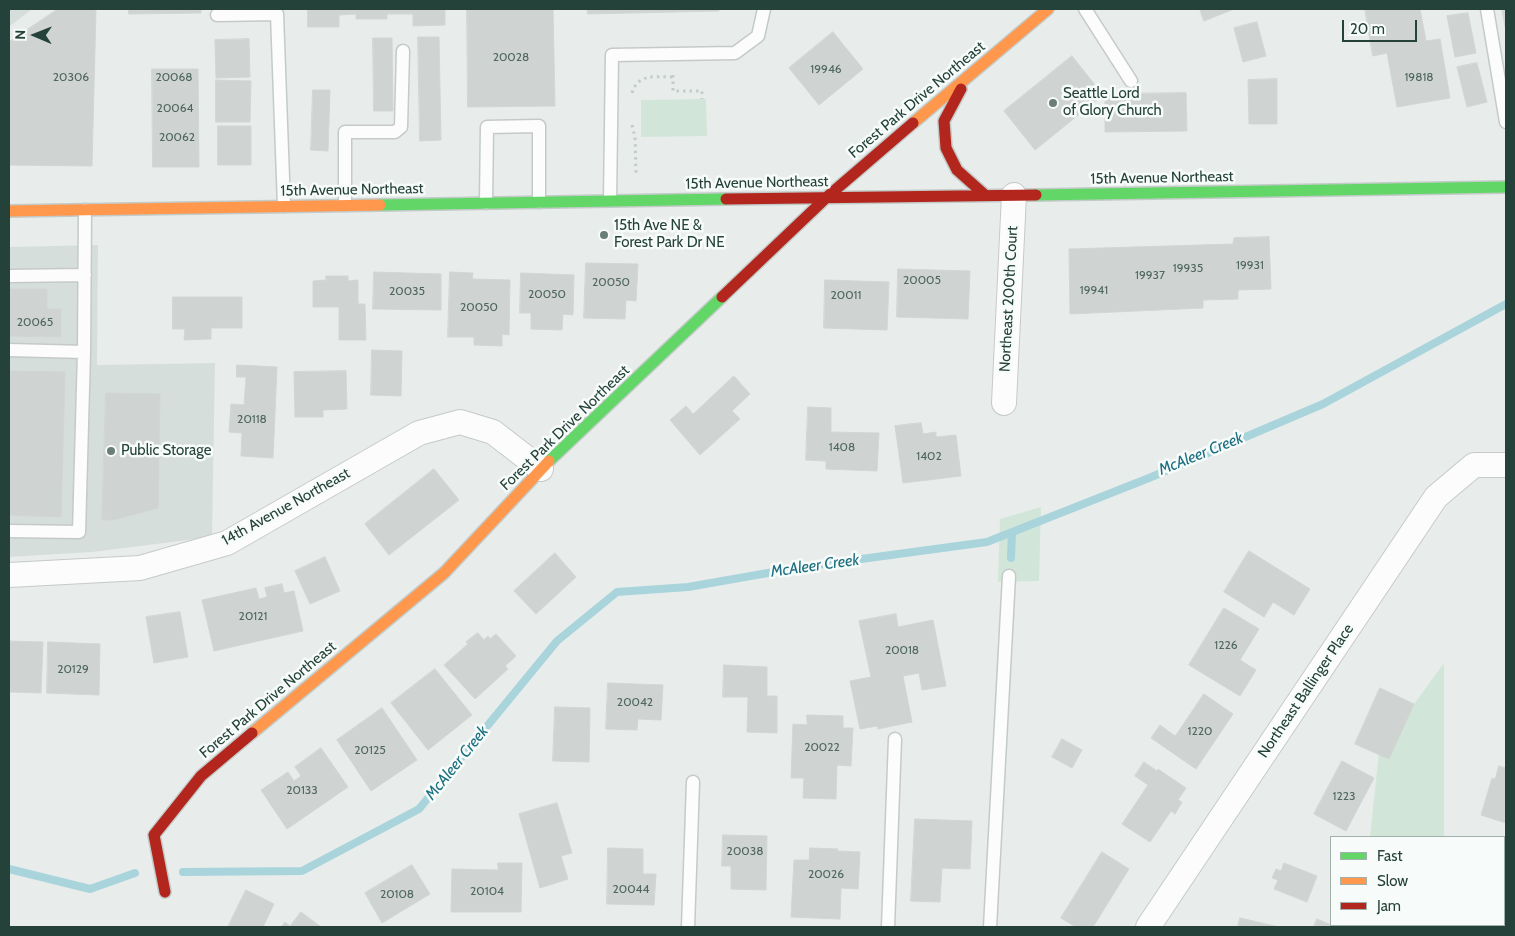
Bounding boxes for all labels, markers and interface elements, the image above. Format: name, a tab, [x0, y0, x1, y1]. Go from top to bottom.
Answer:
north arrow	[10, 10, 60, 60]
scale bar	[1345, 10, 1420, 42]
text: 20 m	[1350, 20, 1385, 38]
text: N	[11, 30, 29, 40]
street label: Forest Park Drive Northeast	[845, 38, 989, 162]
house number: 20028	[493, 50, 529, 64]
house number: 19946	[810, 62, 842, 76]
house number: 20306	[53, 70, 89, 84]
house number: 20068	[155, 70, 193, 84]
house number: 19818	[1404, 70, 1434, 84]
place label: Seattle Lord of Glory Church	[1063, 85, 1162, 120]
marker: Seattle Lord of Glory Church	[1047, 97, 1059, 109]
house number: 20064	[157, 101, 193, 115]
house number: 20062	[159, 130, 195, 144]
street label: 15th Avenue Northeast	[1090, 168, 1234, 188]
street label: 15th Avenue Northeast	[685, 173, 829, 193]
street label: 15th Avenue Northeast	[280, 180, 424, 200]
place label: 15th Ave NE & Forest Park Dr NE	[614, 217, 724, 252]
street label: Northeast 200th Court	[996, 225, 1022, 373]
marker: 15th Ave NE & Forest Park Dr NE	[598, 229, 610, 241]
house number: 19931	[1236, 258, 1264, 272]
house number: 19935	[1173, 261, 1203, 275]
house number: 19937	[1135, 268, 1165, 282]
house number: 20005	[903, 273, 941, 287]
house number: 20050	[592, 275, 630, 289]
house number: 19941	[1080, 283, 1108, 297]
house number: 20035	[389, 284, 425, 298]
house number: 20050	[528, 287, 566, 301]
house number: 20011	[831, 288, 861, 302]
house number: 20050	[460, 300, 498, 314]
house number: 20065	[17, 315, 53, 329]
street label: Forest Park Drive Northeast	[497, 362, 633, 494]
house number: 20118	[237, 412, 267, 426]
water label: McAleer Creek	[1156, 428, 1246, 480]
house number: 1408	[829, 440, 855, 454]
place label: Public Storage	[121, 442, 211, 460]
marker: Public Storage	[105, 445, 117, 457]
house number: 1402	[916, 449, 942, 463]
street label: 14th Avenue Northeast	[219, 464, 353, 550]
water label: McAleer Creek	[769, 550, 861, 582]
house number: 20121	[239, 609, 267, 623]
street label: Northeast Ballinger Place	[1254, 621, 1358, 761]
street label: Forest Park Drive Northeast	[196, 638, 340, 762]
house number: 1226	[1214, 638, 1238, 652]
house number: 20018	[885, 643, 919, 657]
house number: 20129	[57, 662, 89, 676]
house number: 20042	[617, 695, 653, 709]
water label: McAleer Creek	[421, 722, 493, 804]
house number: 1220	[1188, 724, 1212, 738]
house number: 20022	[804, 740, 840, 754]
house number: 20125	[354, 743, 386, 757]
house number: 20133	[286, 783, 318, 797]
house number: 1223	[1333, 789, 1355, 803]
legend	[1330, 836, 1505, 926]
house number: 20038	[727, 844, 763, 858]
text: Fast	[1377, 847, 1402, 865]
house number: 20026	[808, 867, 844, 881]
text: Slow	[1377, 872, 1408, 890]
house number: 20044	[613, 882, 649, 896]
house number: 20104	[470, 884, 504, 898]
house number: 20108	[380, 887, 414, 901]
text: Jam	[1377, 897, 1401, 915]

